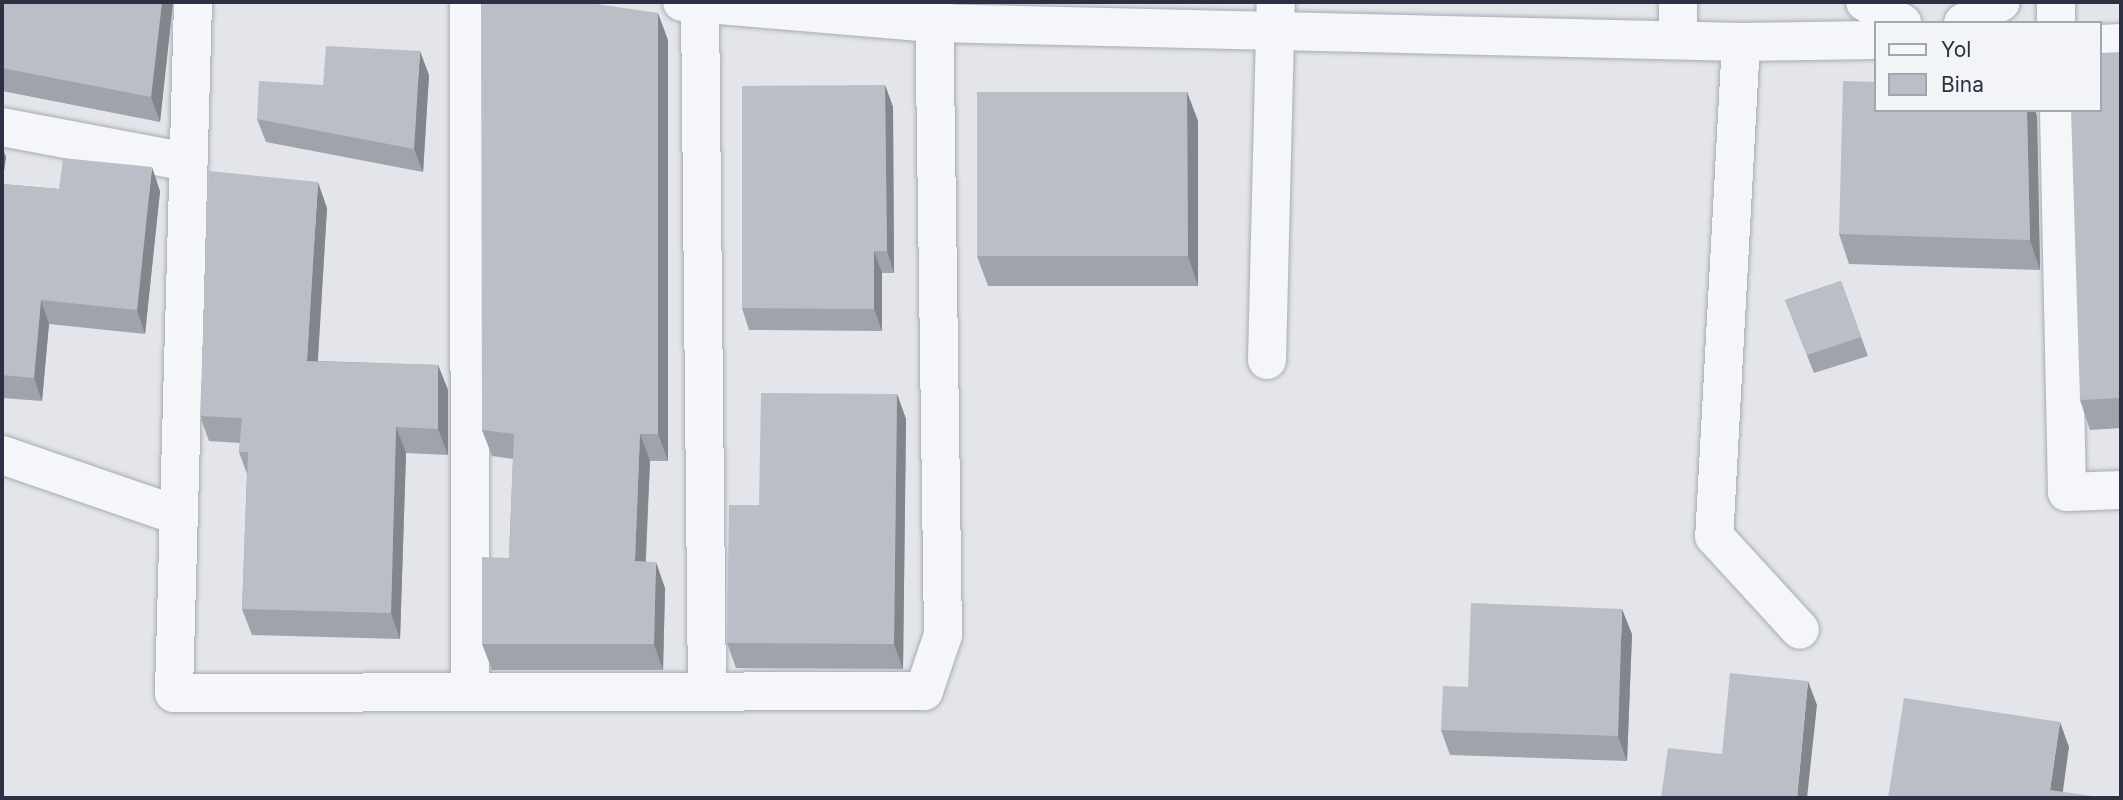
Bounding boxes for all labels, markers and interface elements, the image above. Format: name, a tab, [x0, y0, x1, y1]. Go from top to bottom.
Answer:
legend	[1874, 21, 2102, 112]
text: Yol	[1941, 37, 1971, 62]
text: Bina	[1941, 72, 1984, 97]

